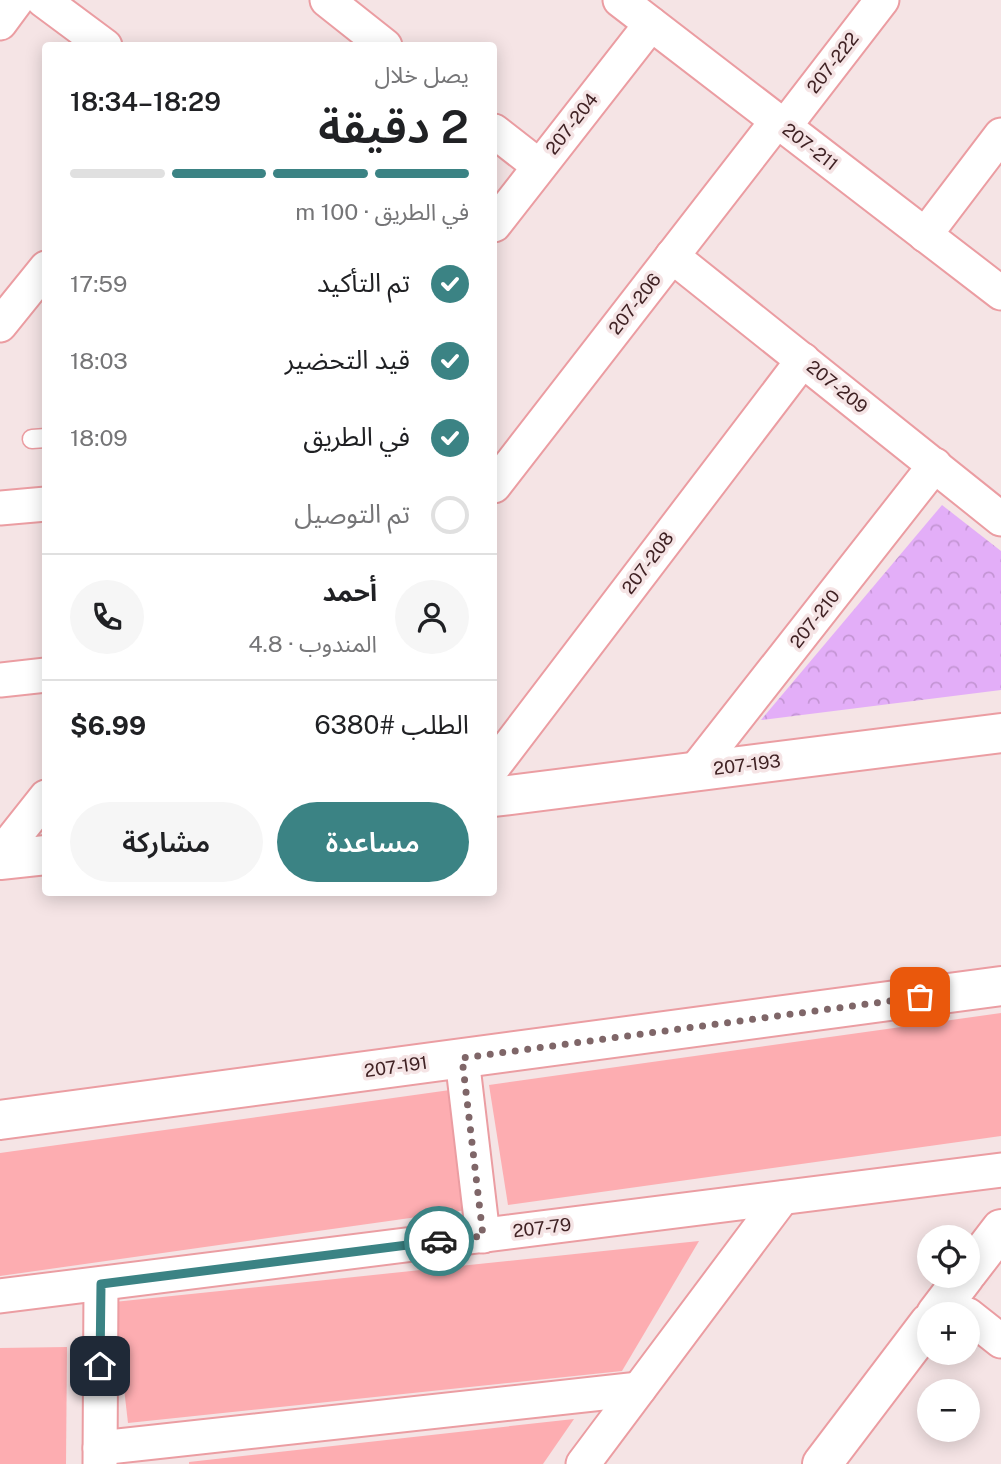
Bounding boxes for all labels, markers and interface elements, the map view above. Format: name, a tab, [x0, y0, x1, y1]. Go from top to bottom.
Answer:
street label: 207-222	[802, 28, 863, 97]
text: يصل خلال	[375, 61, 469, 88]
text: 18:29–18:34	[70, 86, 221, 117]
street label: 207-204	[541, 89, 602, 159]
text: 2 دقيقة	[318, 99, 469, 153]
street label: 207-211	[778, 119, 842, 175]
text: في الطريق · 100 m	[295, 198, 469, 225]
icon: check	[431, 265, 469, 303]
text: تم التأكيد	[317, 267, 410, 298]
street label: 207-206	[604, 269, 665, 338]
text: 17:59	[70, 270, 127, 297]
icon: check	[431, 342, 469, 380]
text: قيد التحضير	[285, 344, 410, 375]
text: 18:03	[70, 347, 128, 374]
street label: 207-209	[803, 356, 872, 417]
icon: check	[431, 419, 469, 457]
text: في الطريق	[303, 421, 410, 452]
text: 18:09	[70, 424, 128, 451]
text: تم التوصيل	[294, 498, 410, 529]
street label: 207-208	[617, 528, 678, 598]
text: أحمد	[323, 576, 377, 607]
button: phone	[70, 580, 144, 654]
button: person	[395, 580, 469, 654]
street label: 207-210	[785, 585, 844, 652]
text: المندوب · 4.8	[248, 630, 377, 657]
text: الطلب #6380	[315, 709, 469, 740]
text: $6.99	[70, 710, 146, 741]
street label: 207-193	[712, 750, 782, 779]
button: مشاركة	[70, 802, 263, 882]
button: مساعدة	[277, 802, 469, 882]
pin	[890, 967, 950, 1027]
icon: bag	[901, 978, 939, 1016]
street label: 207-191	[363, 1052, 429, 1081]
courier	[404, 1206, 474, 1276]
street label: 207-79	[512, 1214, 572, 1241]
icon: car	[420, 1222, 458, 1260]
map controls	[917, 1225, 980, 1442]
button: locate	[917, 1225, 980, 1288]
button: +	[917, 1302, 980, 1365]
pin	[70, 1336, 130, 1396]
icon: home	[81, 1347, 119, 1385]
button: −	[917, 1379, 980, 1442]

